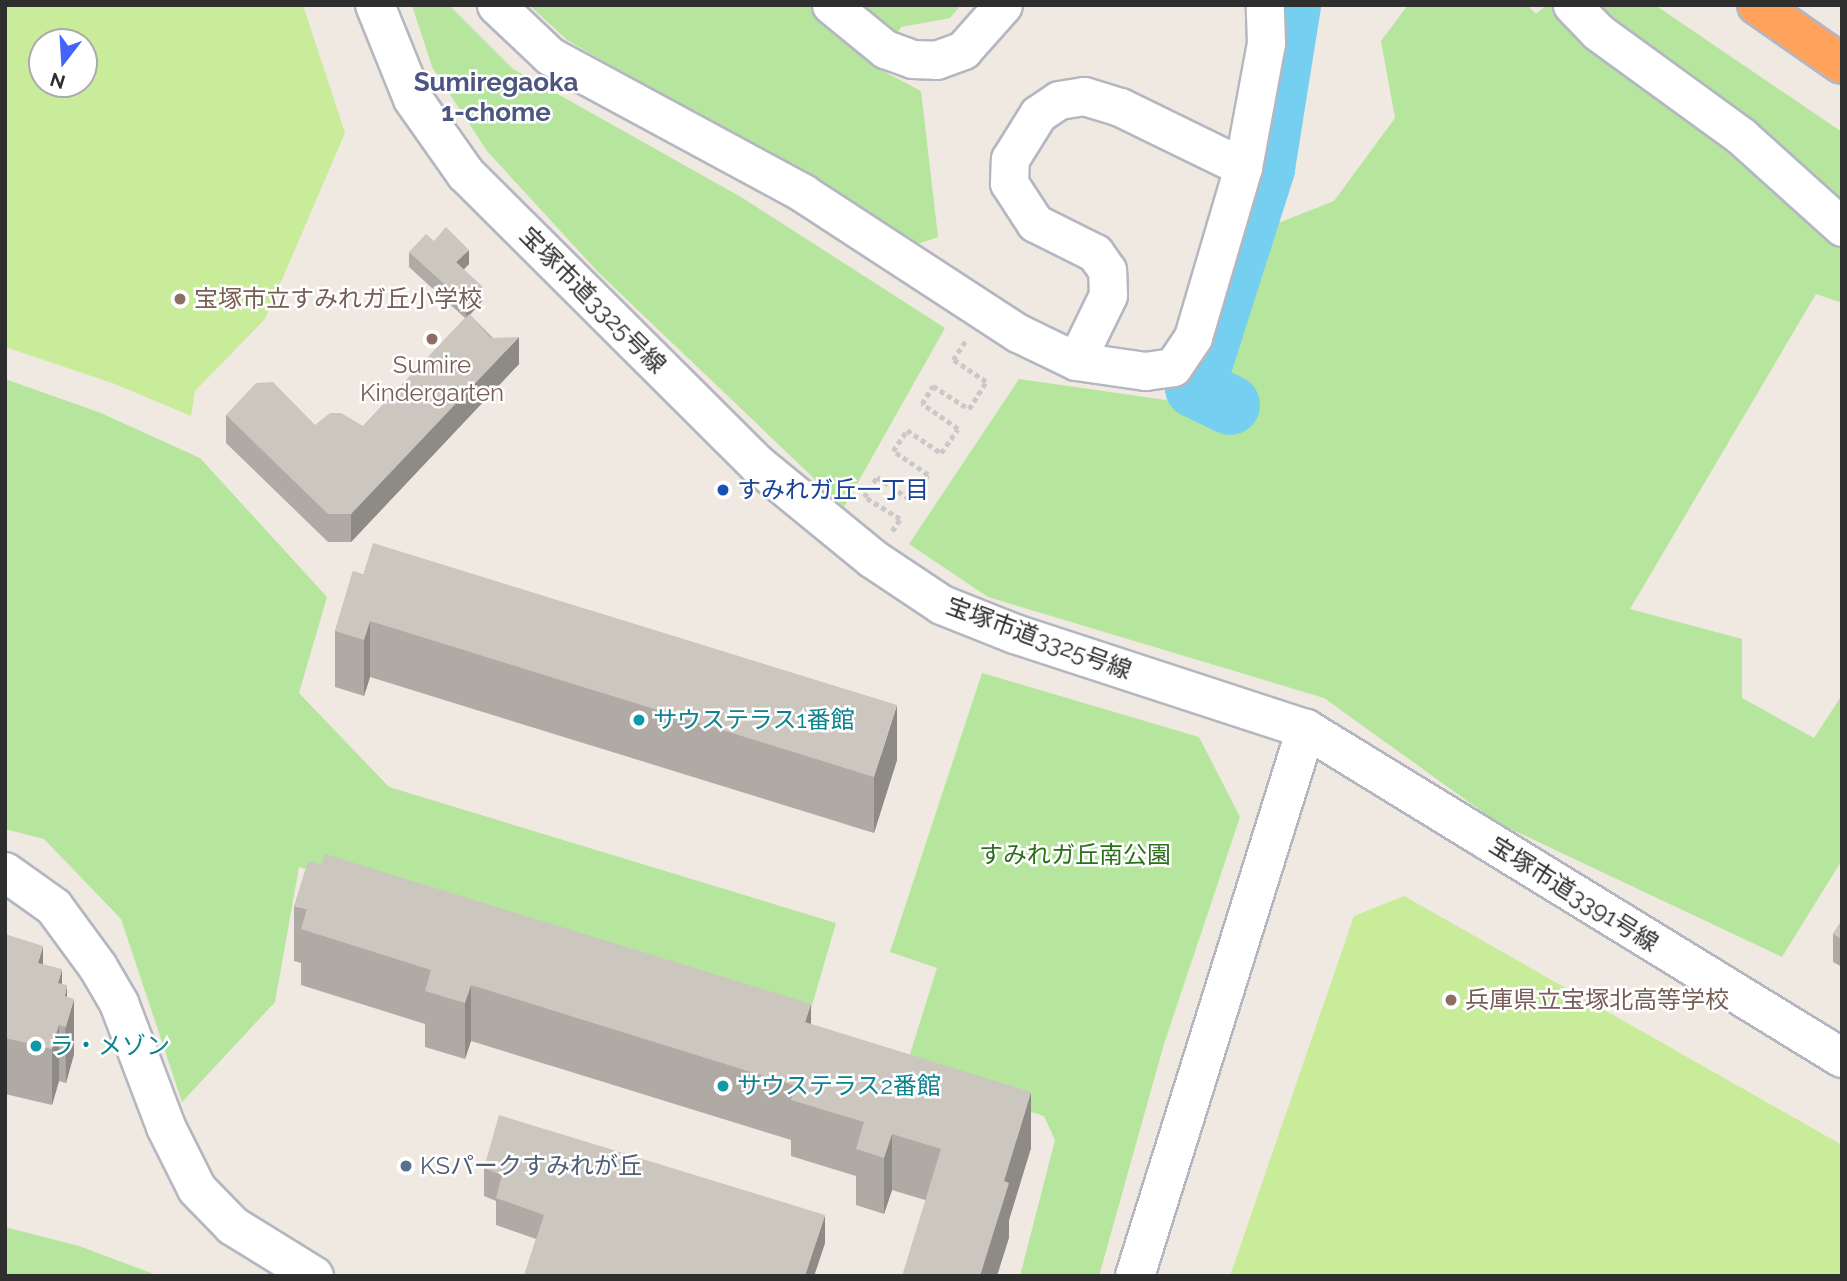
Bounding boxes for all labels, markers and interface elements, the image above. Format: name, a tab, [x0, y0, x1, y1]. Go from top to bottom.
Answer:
north arrow	[28, 28, 98, 98]
district label: Sumiregaoka 1-chome	[414, 67, 578, 128]
text: N	[47, 69, 68, 94]
street label: 宝塚市道3325号線	[514, 221, 672, 379]
place label: 宝塚市立すみれガ丘小学校	[194, 285, 482, 313]
marker: 宝塚市立すみれガ丘小学校	[172, 291, 188, 307]
marker: Sumire Kindergarten	[424, 331, 440, 347]
place label: Sumire Kindergarten	[360, 351, 504, 407]
place label: すみれガ丘一丁目	[737, 476, 929, 504]
marker: すみれガ丘一丁目	[715, 482, 731, 498]
street label: 宝塚市道3325号線	[942, 591, 1136, 685]
place label: サウステラス1番館	[653, 706, 855, 734]
marker: サウステラス1番館	[631, 712, 647, 728]
street label: 宝塚市道3391号線	[1484, 830, 1664, 958]
park label: すみれガ丘南公園	[979, 841, 1171, 869]
place label: 兵庫県立宝塚北高等学校	[1465, 986, 1729, 1014]
marker: 兵庫県立宝塚北高等学校	[1443, 992, 1459, 1008]
place label: ラ・メゾン	[50, 1032, 170, 1060]
marker: ラ・メゾン	[28, 1038, 44, 1054]
place label: サウステラス2番館	[737, 1072, 942, 1100]
marker: サウステラス2番館	[715, 1078, 731, 1094]
place label: KSパークすみれが丘	[420, 1152, 642, 1180]
marker: KSパークすみれが丘	[398, 1158, 414, 1174]

